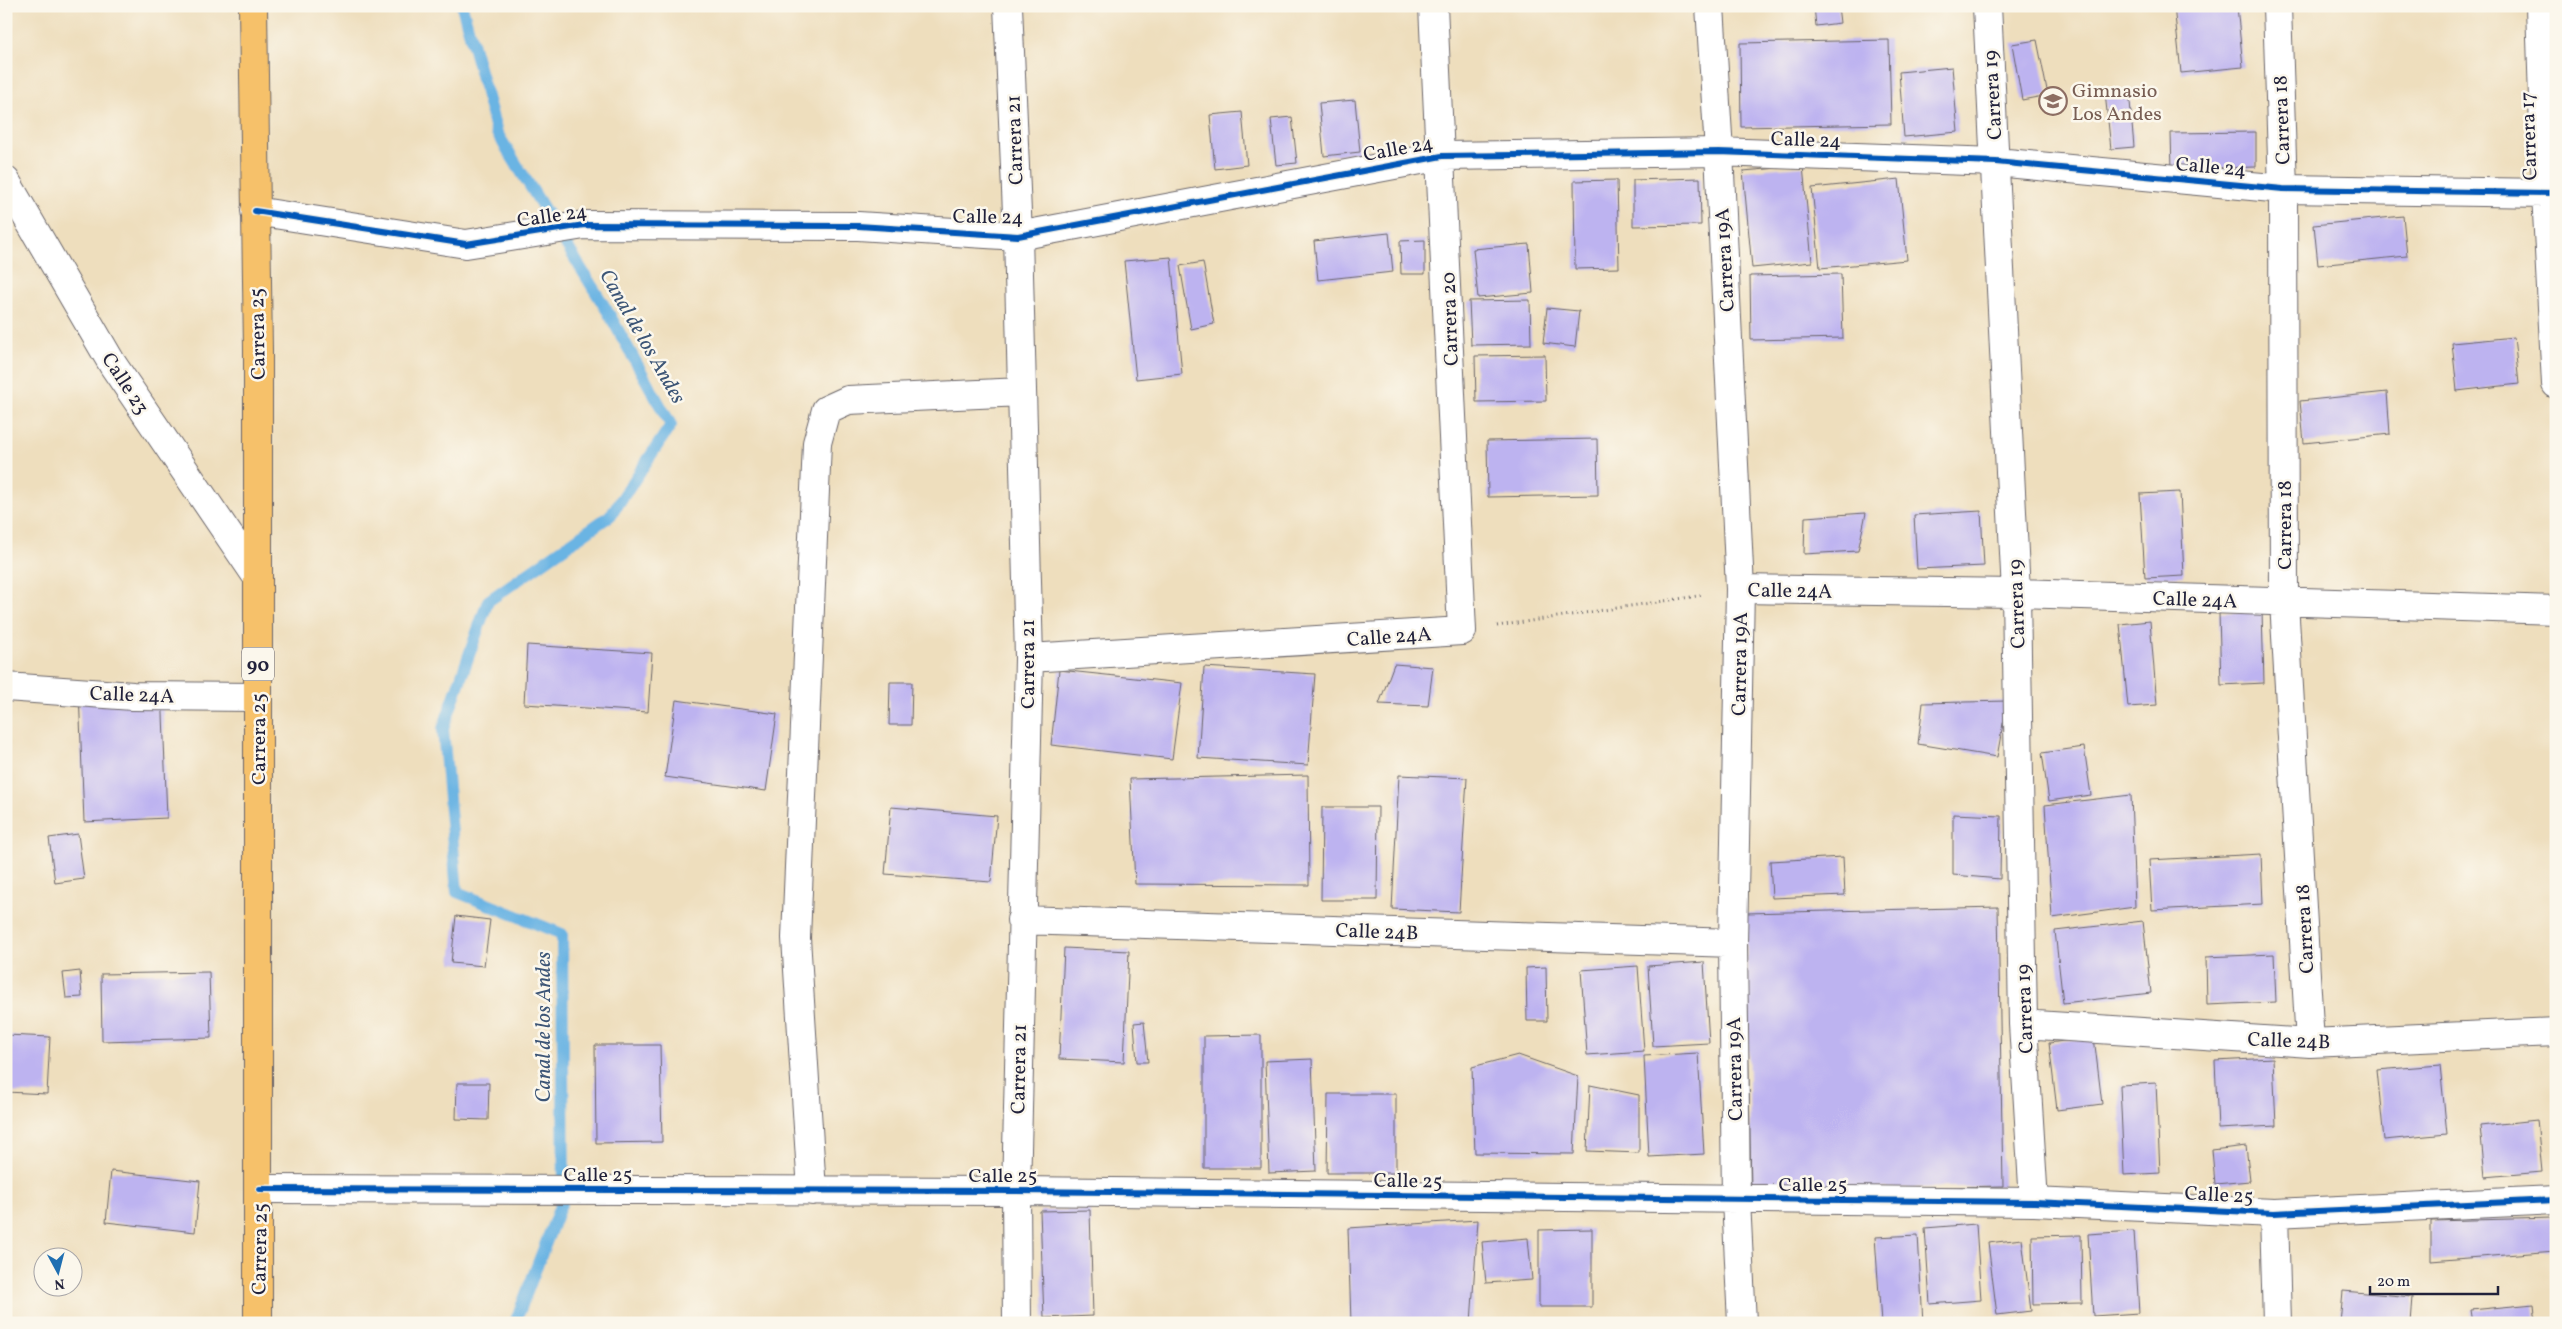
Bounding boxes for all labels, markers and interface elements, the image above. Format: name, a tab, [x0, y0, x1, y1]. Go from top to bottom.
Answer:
street label: Carrera 19	[1978, 49, 2010, 140]
street label: Carrera 18	[2267, 75, 2299, 165]
place label: Gimnasio Los Andes	[2072, 78, 2162, 129]
school or university icon: Gimnasio Los Andes	[2038, 86, 2068, 116]
street label: Carrera 17	[2514, 91, 2546, 181]
street label: Carrera 21	[1000, 94, 1032, 185]
street label: Calle 24	[1770, 126, 1842, 156]
street label: Calle 24	[1361, 130, 1436, 170]
street label: Calle 24	[2174, 151, 2247, 185]
street label: Calle 24	[515, 198, 589, 236]
street label: Calle 24	[952, 203, 1023, 233]
street label: Carrera 19A	[1709, 207, 1743, 312]
water label: Canal de los Andes	[591, 264, 692, 410]
street label: Carrera 20	[1435, 271, 1467, 366]
street label: Carrera 25	[244, 288, 274, 380]
street label: Calle 23	[94, 348, 155, 421]
street label: Carrera 18	[2272, 480, 2300, 570]
street label: Carrera 19	[2002, 559, 2034, 649]
street label: Calle 24A	[1747, 577, 1833, 607]
street label: Calle 24A	[2152, 586, 2238, 616]
street label: Carrera 19A	[1726, 612, 1756, 716]
street label: Carrera 21	[1015, 619, 1043, 709]
street label: Calle 24A	[1346, 621, 1432, 655]
road number: 90	[242, 648, 274, 681]
street label: Calle 24A	[89, 681, 175, 711]
street label: Carrera 25	[246, 693, 274, 785]
street label: Carrera 18	[2290, 883, 2322, 974]
street label: Calle 24B	[1335, 918, 1419, 948]
water label: Canal de los Andes	[530, 951, 559, 1103]
street label: Carrera 19	[2010, 964, 2042, 1054]
street label: Carrera 19A	[1721, 1017, 1751, 1121]
street label: Carrera 21	[1005, 1024, 1035, 1114]
street label: Calle 24B	[2247, 1027, 2331, 1057]
street label: Calle 25	[564, 1162, 632, 1190]
street label: Calle 25	[969, 1163, 1037, 1191]
street label: Calle 25	[1373, 1167, 1443, 1197]
street label: Calle 25	[1779, 1172, 1847, 1200]
street label: Calle 25	[2184, 1180, 2254, 1212]
street label: Carrera 25	[246, 1203, 276, 1295]
north arrow	[32, 1246, 82, 1296]
scale bar	[2370, 1264, 2497, 1296]
text: 20 m	[2377, 1272, 2410, 1293]
text: N	[53, 1273, 66, 1293]

